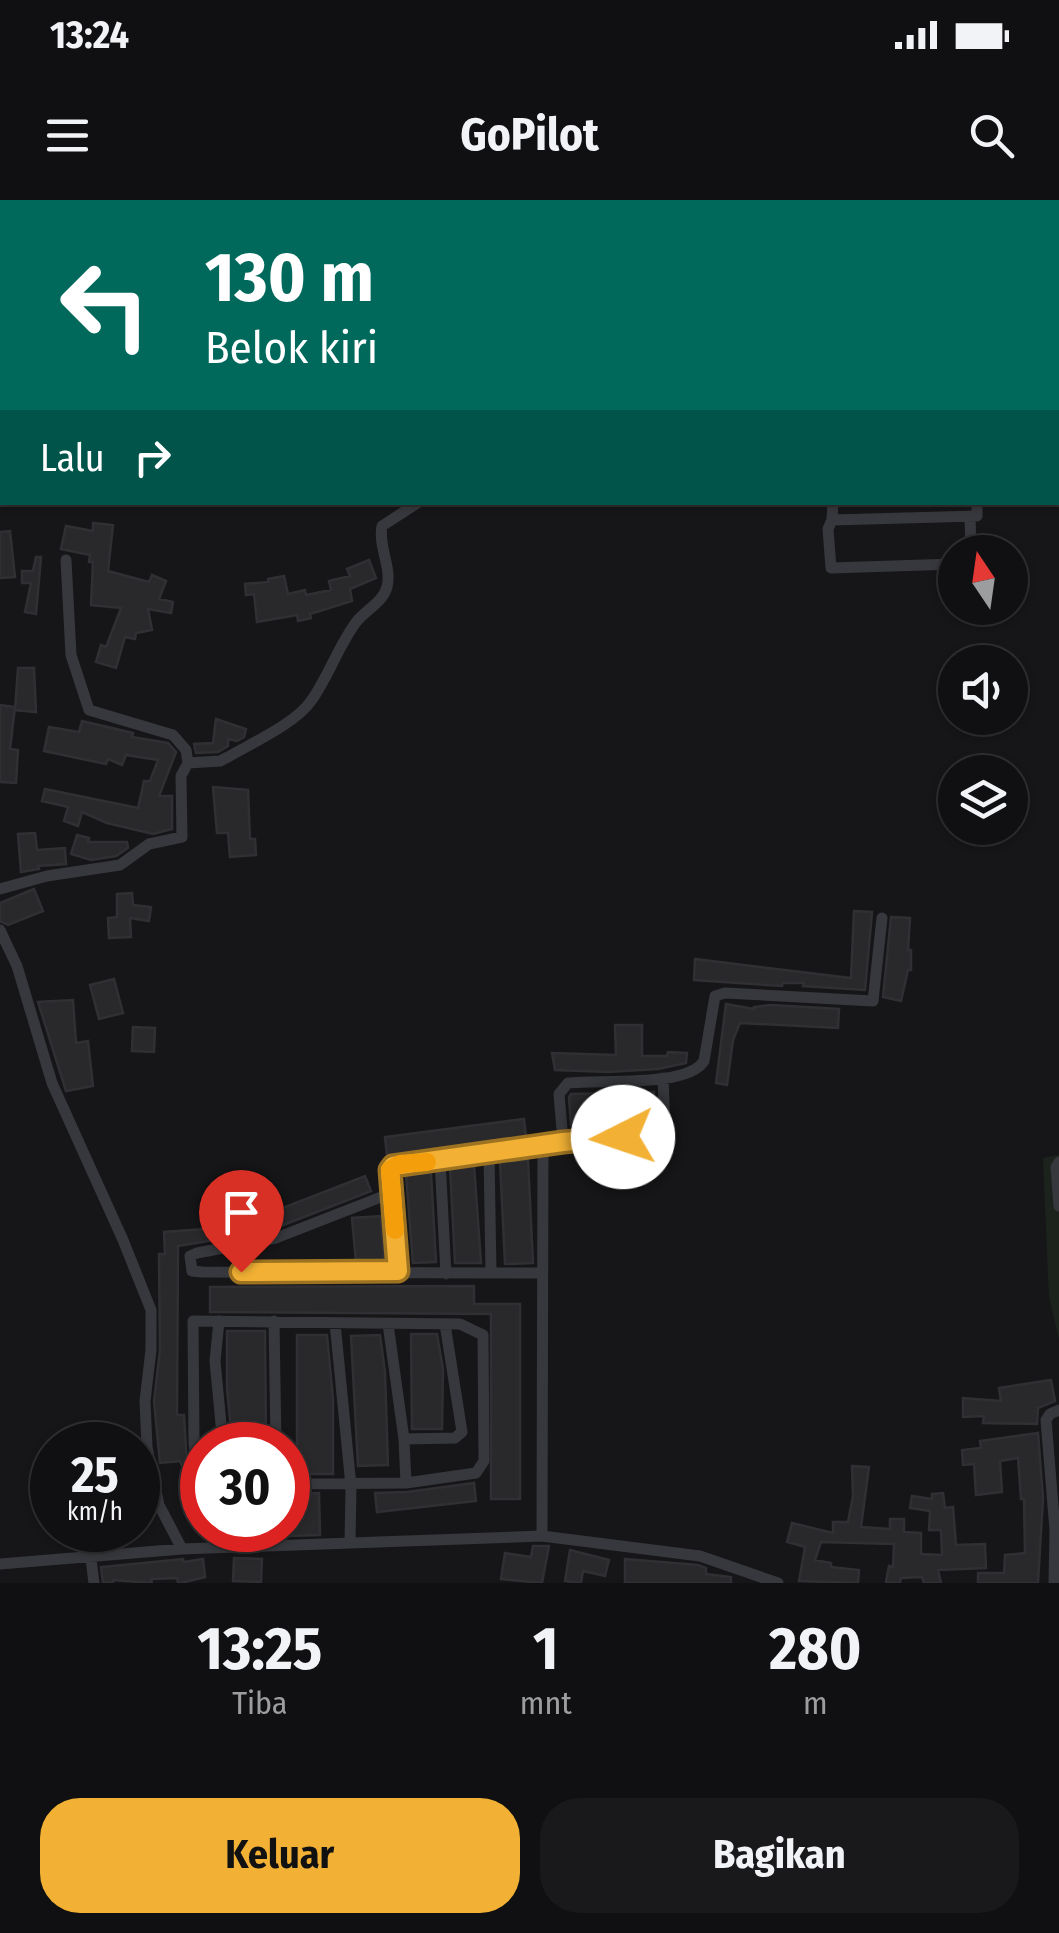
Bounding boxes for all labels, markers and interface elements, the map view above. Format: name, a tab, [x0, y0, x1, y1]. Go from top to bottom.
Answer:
text: 13:24	[50, 12, 129, 58]
icon: menu	[40, 108, 95, 163]
text: GoPilot	[460, 108, 599, 162]
icon: search	[964, 108, 1019, 163]
text: 130 m	[205, 236, 374, 320]
icon: left	[40, 240, 170, 370]
text: Belok kiri	[205, 321, 378, 375]
icon: right	[125, 430, 180, 485]
text: Lalu	[40, 435, 105, 481]
north arrow	[938, 535, 1028, 625]
map controls	[938, 535, 1028, 845]
button: sound	[938, 645, 1028, 735]
button: layers	[938, 755, 1028, 845]
position arrow	[571, 1085, 675, 1189]
pin	[199, 1170, 284, 1273]
icon: arrive	[214, 1185, 269, 1240]
speed limit sign: 30	[180, 1422, 310, 1552]
text: 25	[71, 1445, 119, 1505]
text: km/h	[67, 1497, 123, 1527]
text: 13:25	[198, 1613, 322, 1685]
text: 1	[533, 1613, 558, 1685]
text: 280	[769, 1613, 861, 1685]
text: Tiba	[232, 1684, 288, 1722]
text: mnt	[520, 1684, 572, 1722]
text: m	[803, 1684, 828, 1722]
button: Keluar	[40, 1798, 520, 1913]
button: Bagikan	[540, 1798, 1019, 1913]

